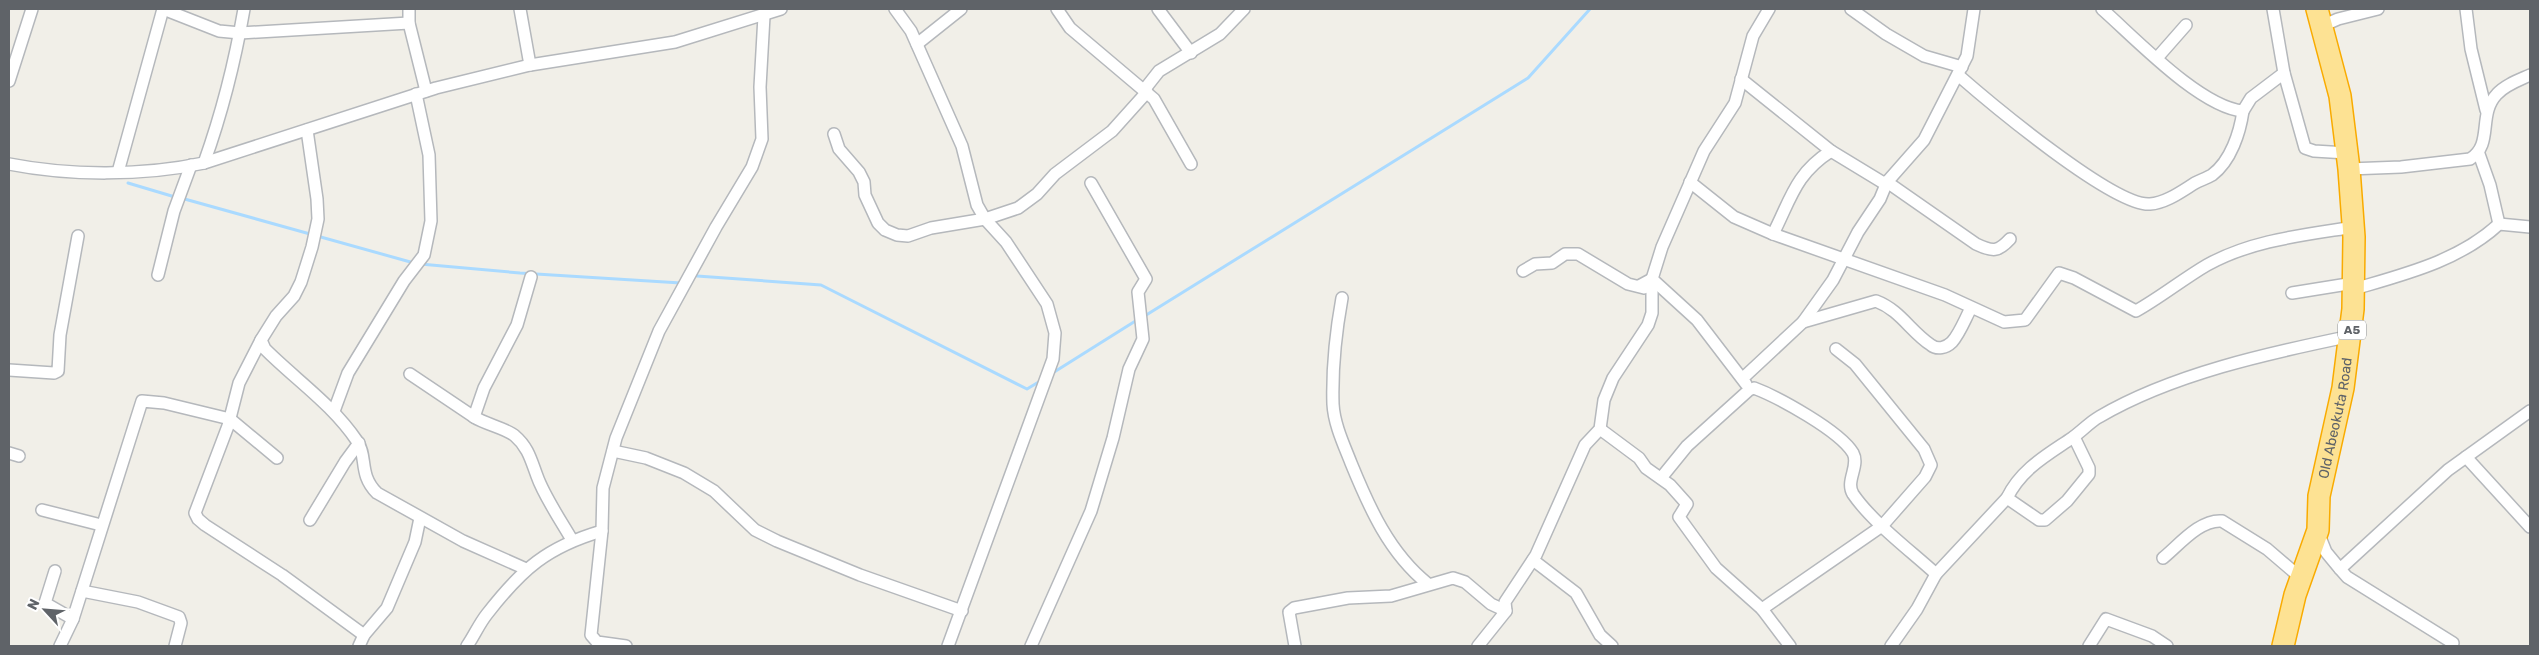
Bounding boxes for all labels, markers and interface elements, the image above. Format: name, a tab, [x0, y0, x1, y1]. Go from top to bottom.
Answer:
road number: A5	[2338, 320, 2366, 340]
street label: Old Abeokuta Road	[2315, 356, 2355, 480]
north arrow	[20, 585, 70, 635]
text: N	[24, 596, 44, 613]

